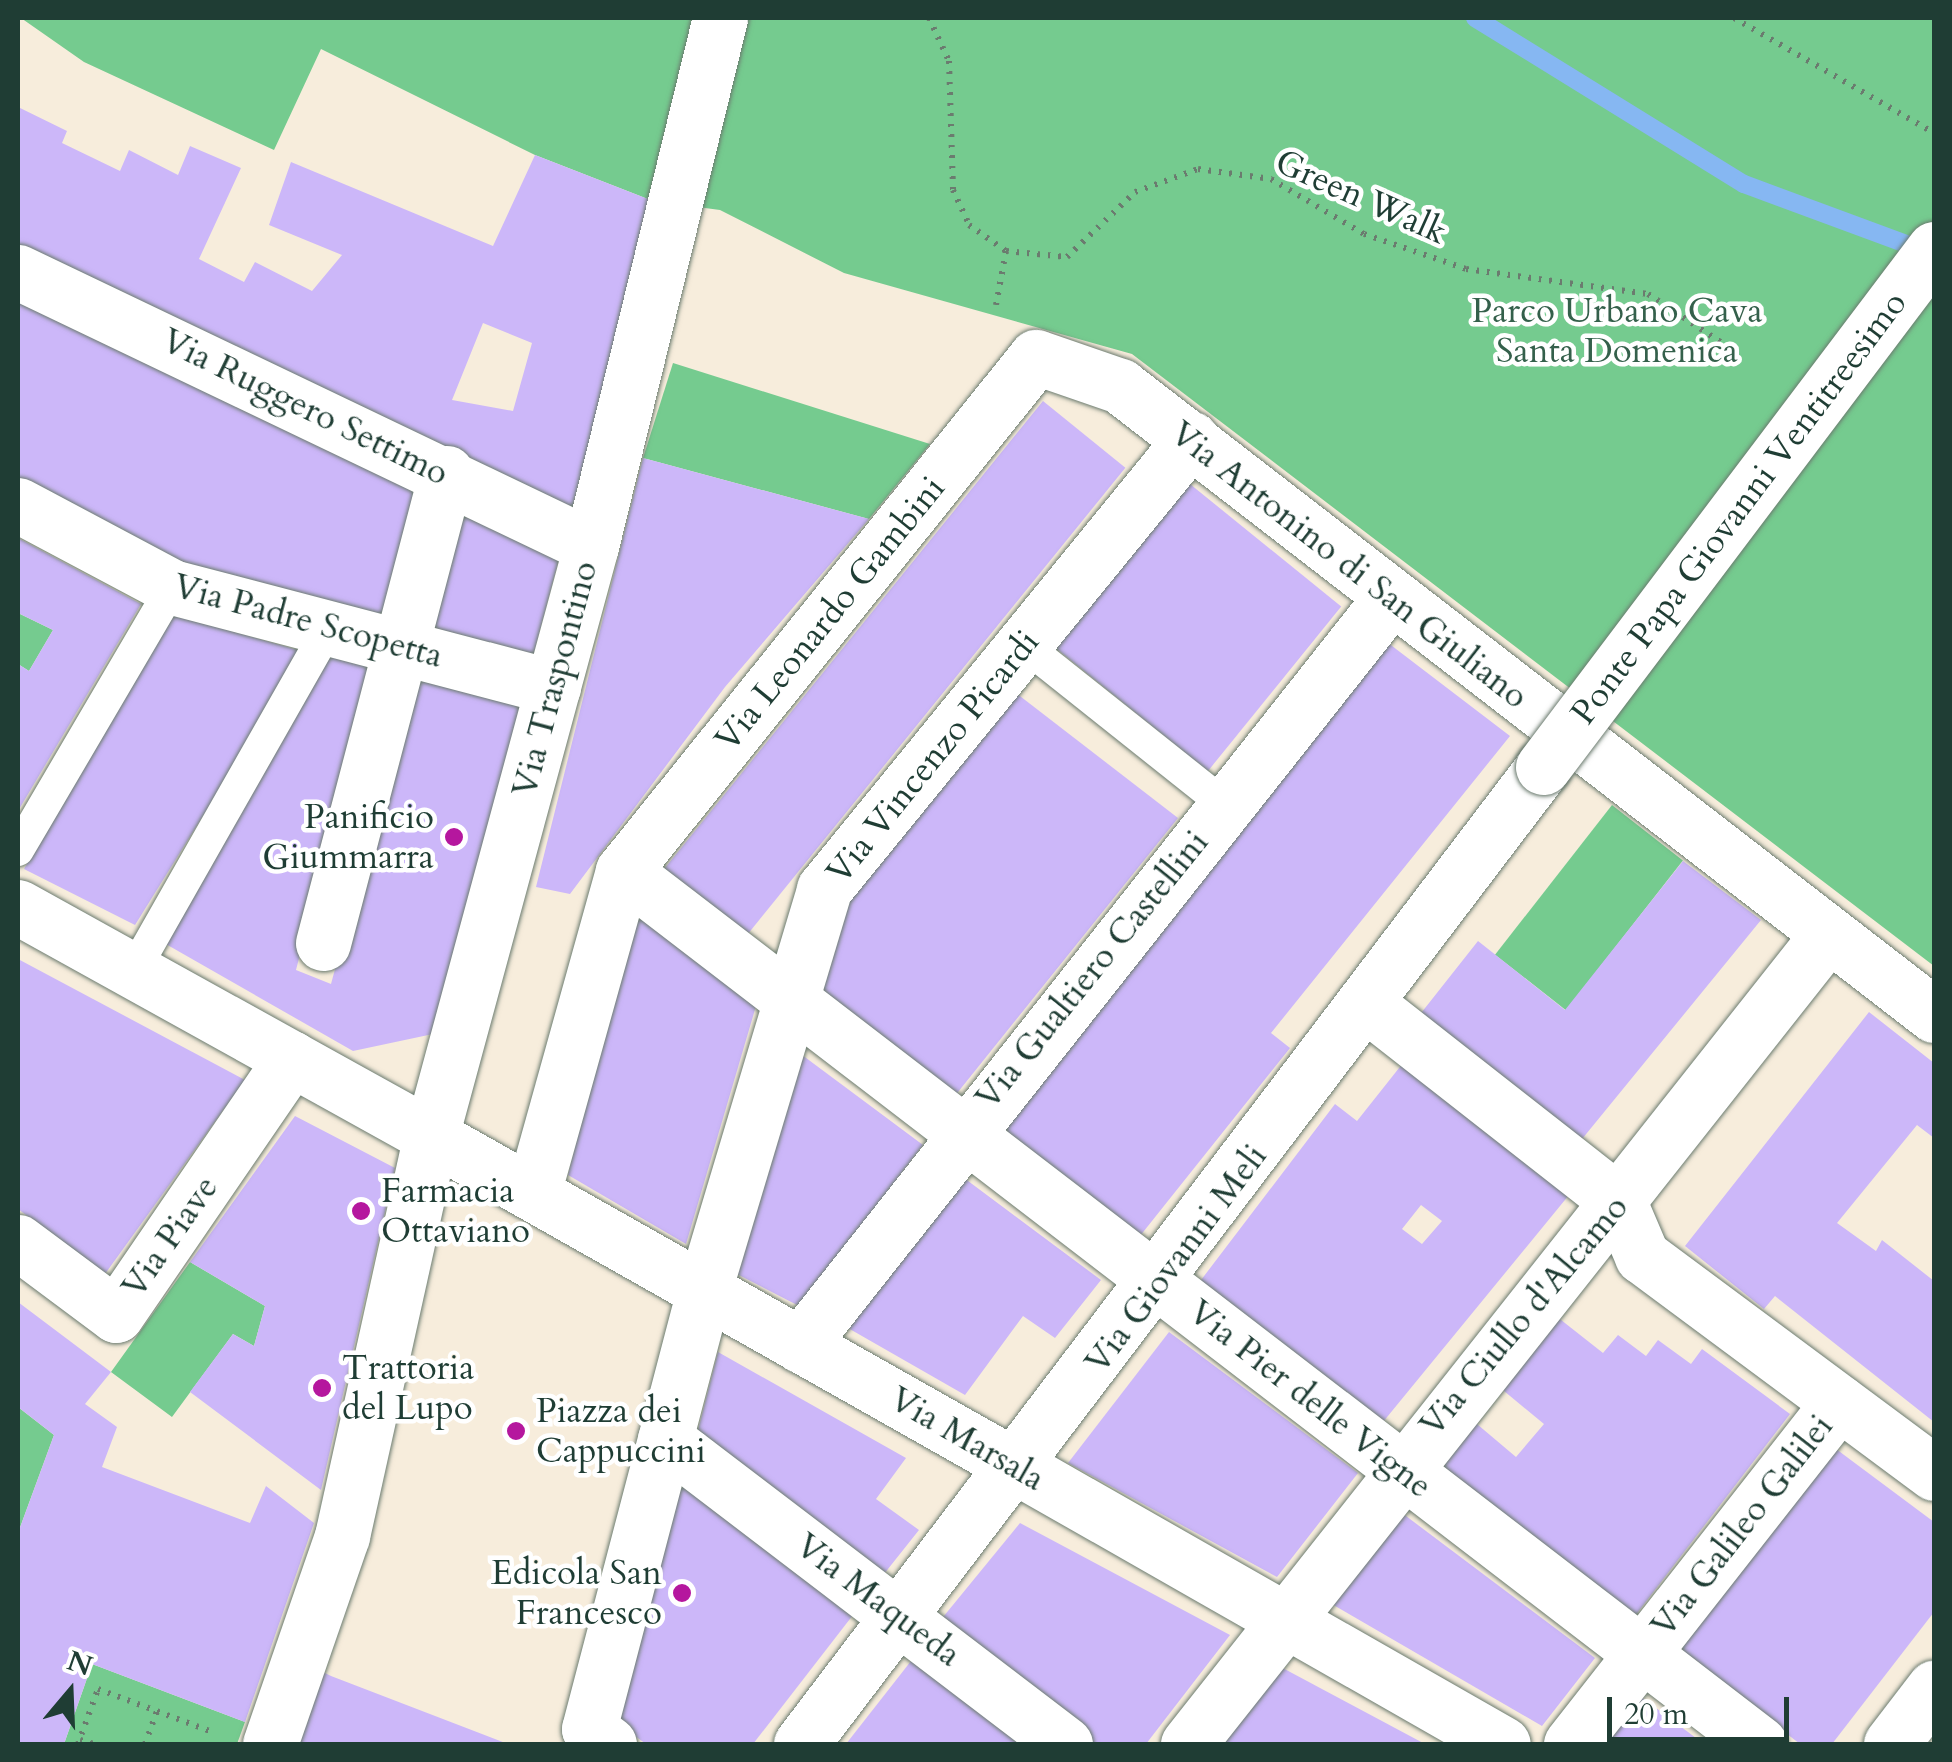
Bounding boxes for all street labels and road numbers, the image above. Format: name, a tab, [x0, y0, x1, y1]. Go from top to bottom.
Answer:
street label: Green Walk	[1269, 141, 1453, 253]
street label: Ponte Papa Giovanni Ventitreesimo	[1562, 283, 1916, 733]
street label: Via Ruggero Settimo	[155, 319, 455, 495]
street label: Via Antonino di San Giuliano	[1162, 412, 1536, 718]
street label: Via Leonardo Gambini	[706, 468, 954, 760]
street label: Via Traspontino	[503, 556, 607, 802]
street label: Via Padre Scopetta	[169, 565, 447, 677]
street label: Via Vincenzo Picardi	[818, 622, 1048, 892]
street label: Via Gualtiero Castellini	[967, 822, 1217, 1118]
street label: Via Giovanni Meli	[1076, 1136, 1276, 1382]
street label: Via Piave	[113, 1168, 227, 1306]
street label: Via Ciullo d'Alcamo	[1411, 1187, 1637, 1445]
street label: Via Pier delle Vigne	[1180, 1291, 1440, 1507]
street label: Via Marsala	[882, 1378, 1052, 1500]
street label: Via Galileo Galilei	[1642, 1406, 1842, 1646]
street label: Via Maqueda	[787, 1524, 969, 1676]

